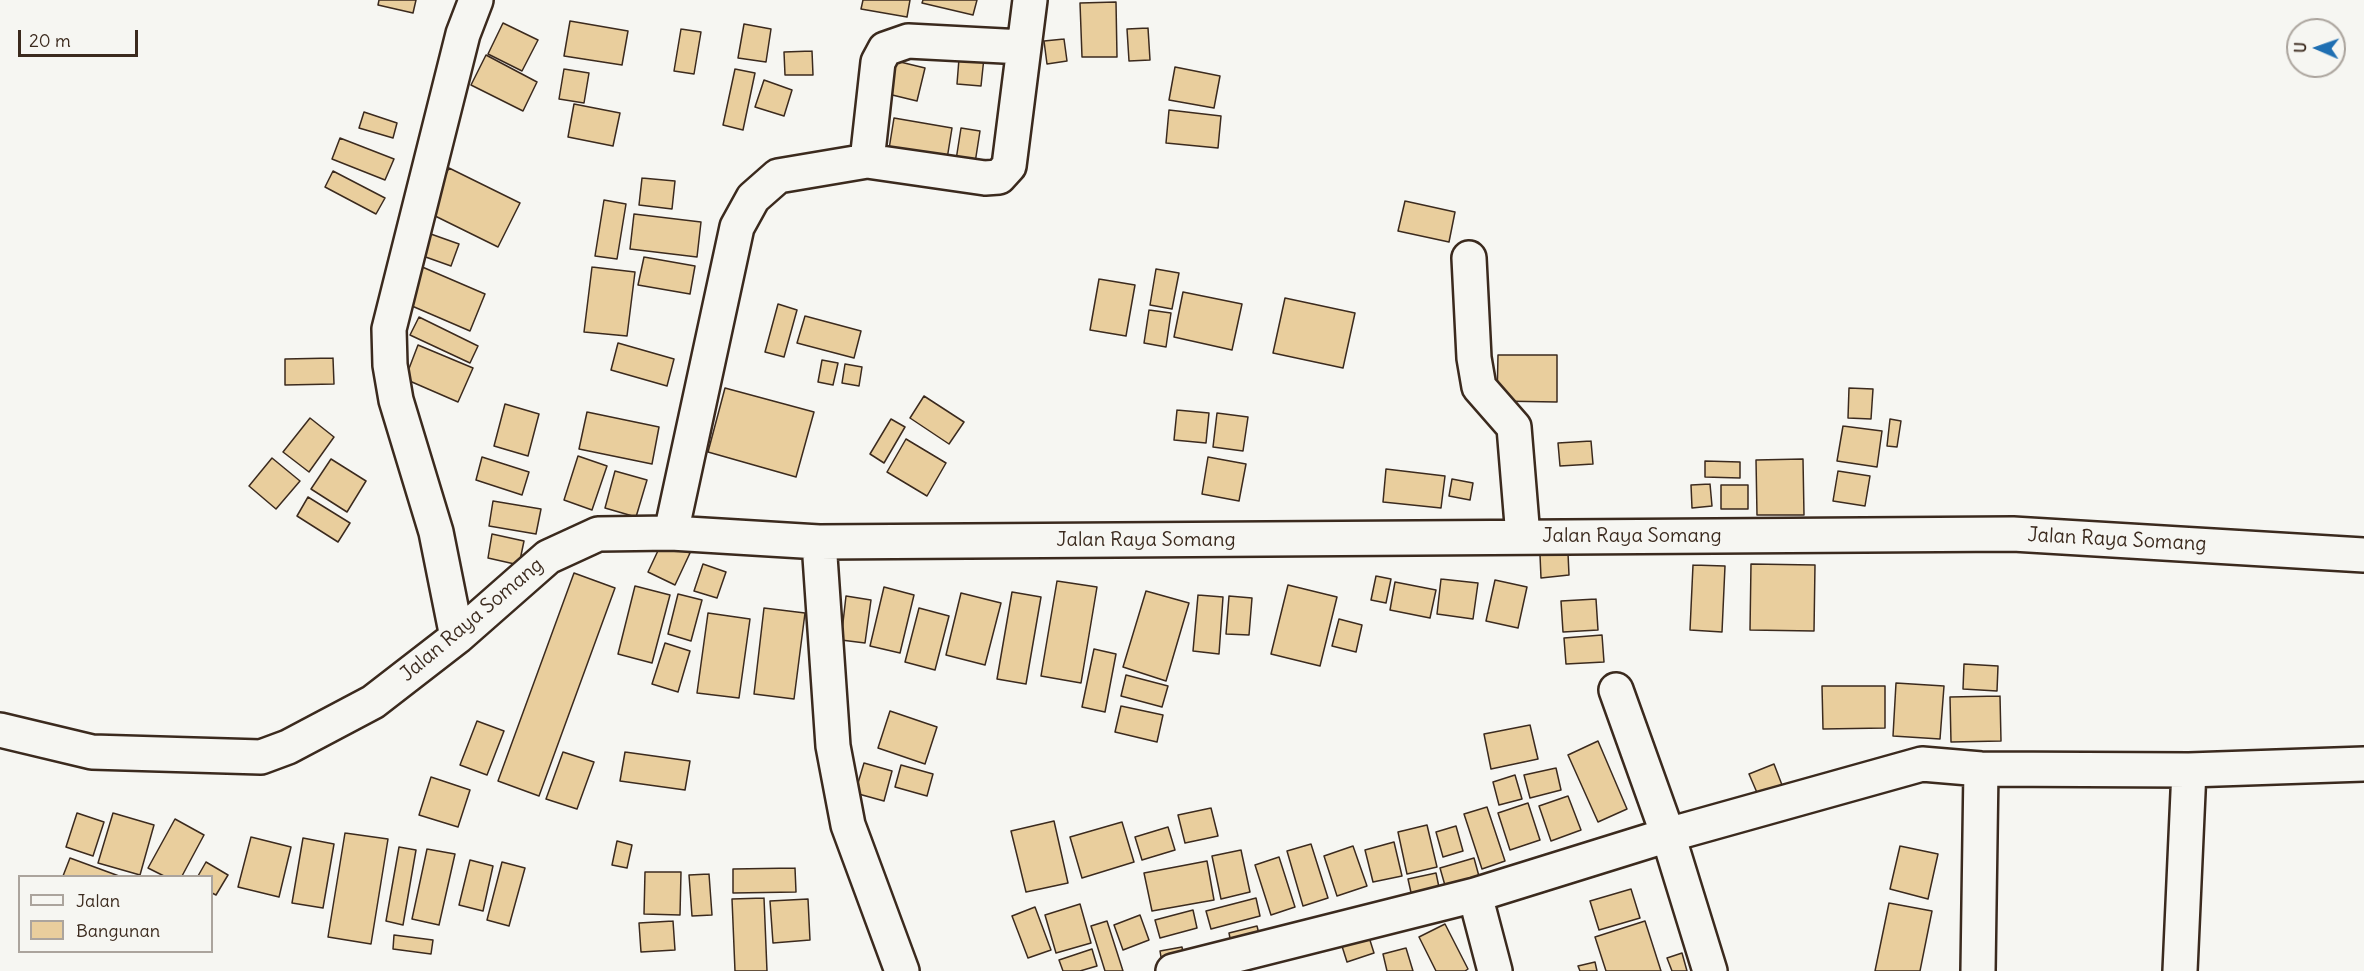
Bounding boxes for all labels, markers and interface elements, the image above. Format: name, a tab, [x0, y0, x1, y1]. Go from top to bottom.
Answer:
scale bar	[21, 18, 141, 56]
north arrow	[2286, 18, 2346, 78]
text: 20 m	[29, 29, 71, 52]
text: U	[2290, 42, 2310, 53]
street label: Jalan Raya Somang	[2027, 523, 2207, 557]
street label: Jalan Raya Somang	[1542, 524, 1722, 548]
street label: Jalan Raya Somang	[1056, 528, 1236, 552]
street label: Jalan Raya Somang	[396, 553, 548, 687]
legend	[18, 875, 213, 953]
text: Jalan	[76, 889, 120, 912]
text: Bangunan	[76, 919, 160, 942]

